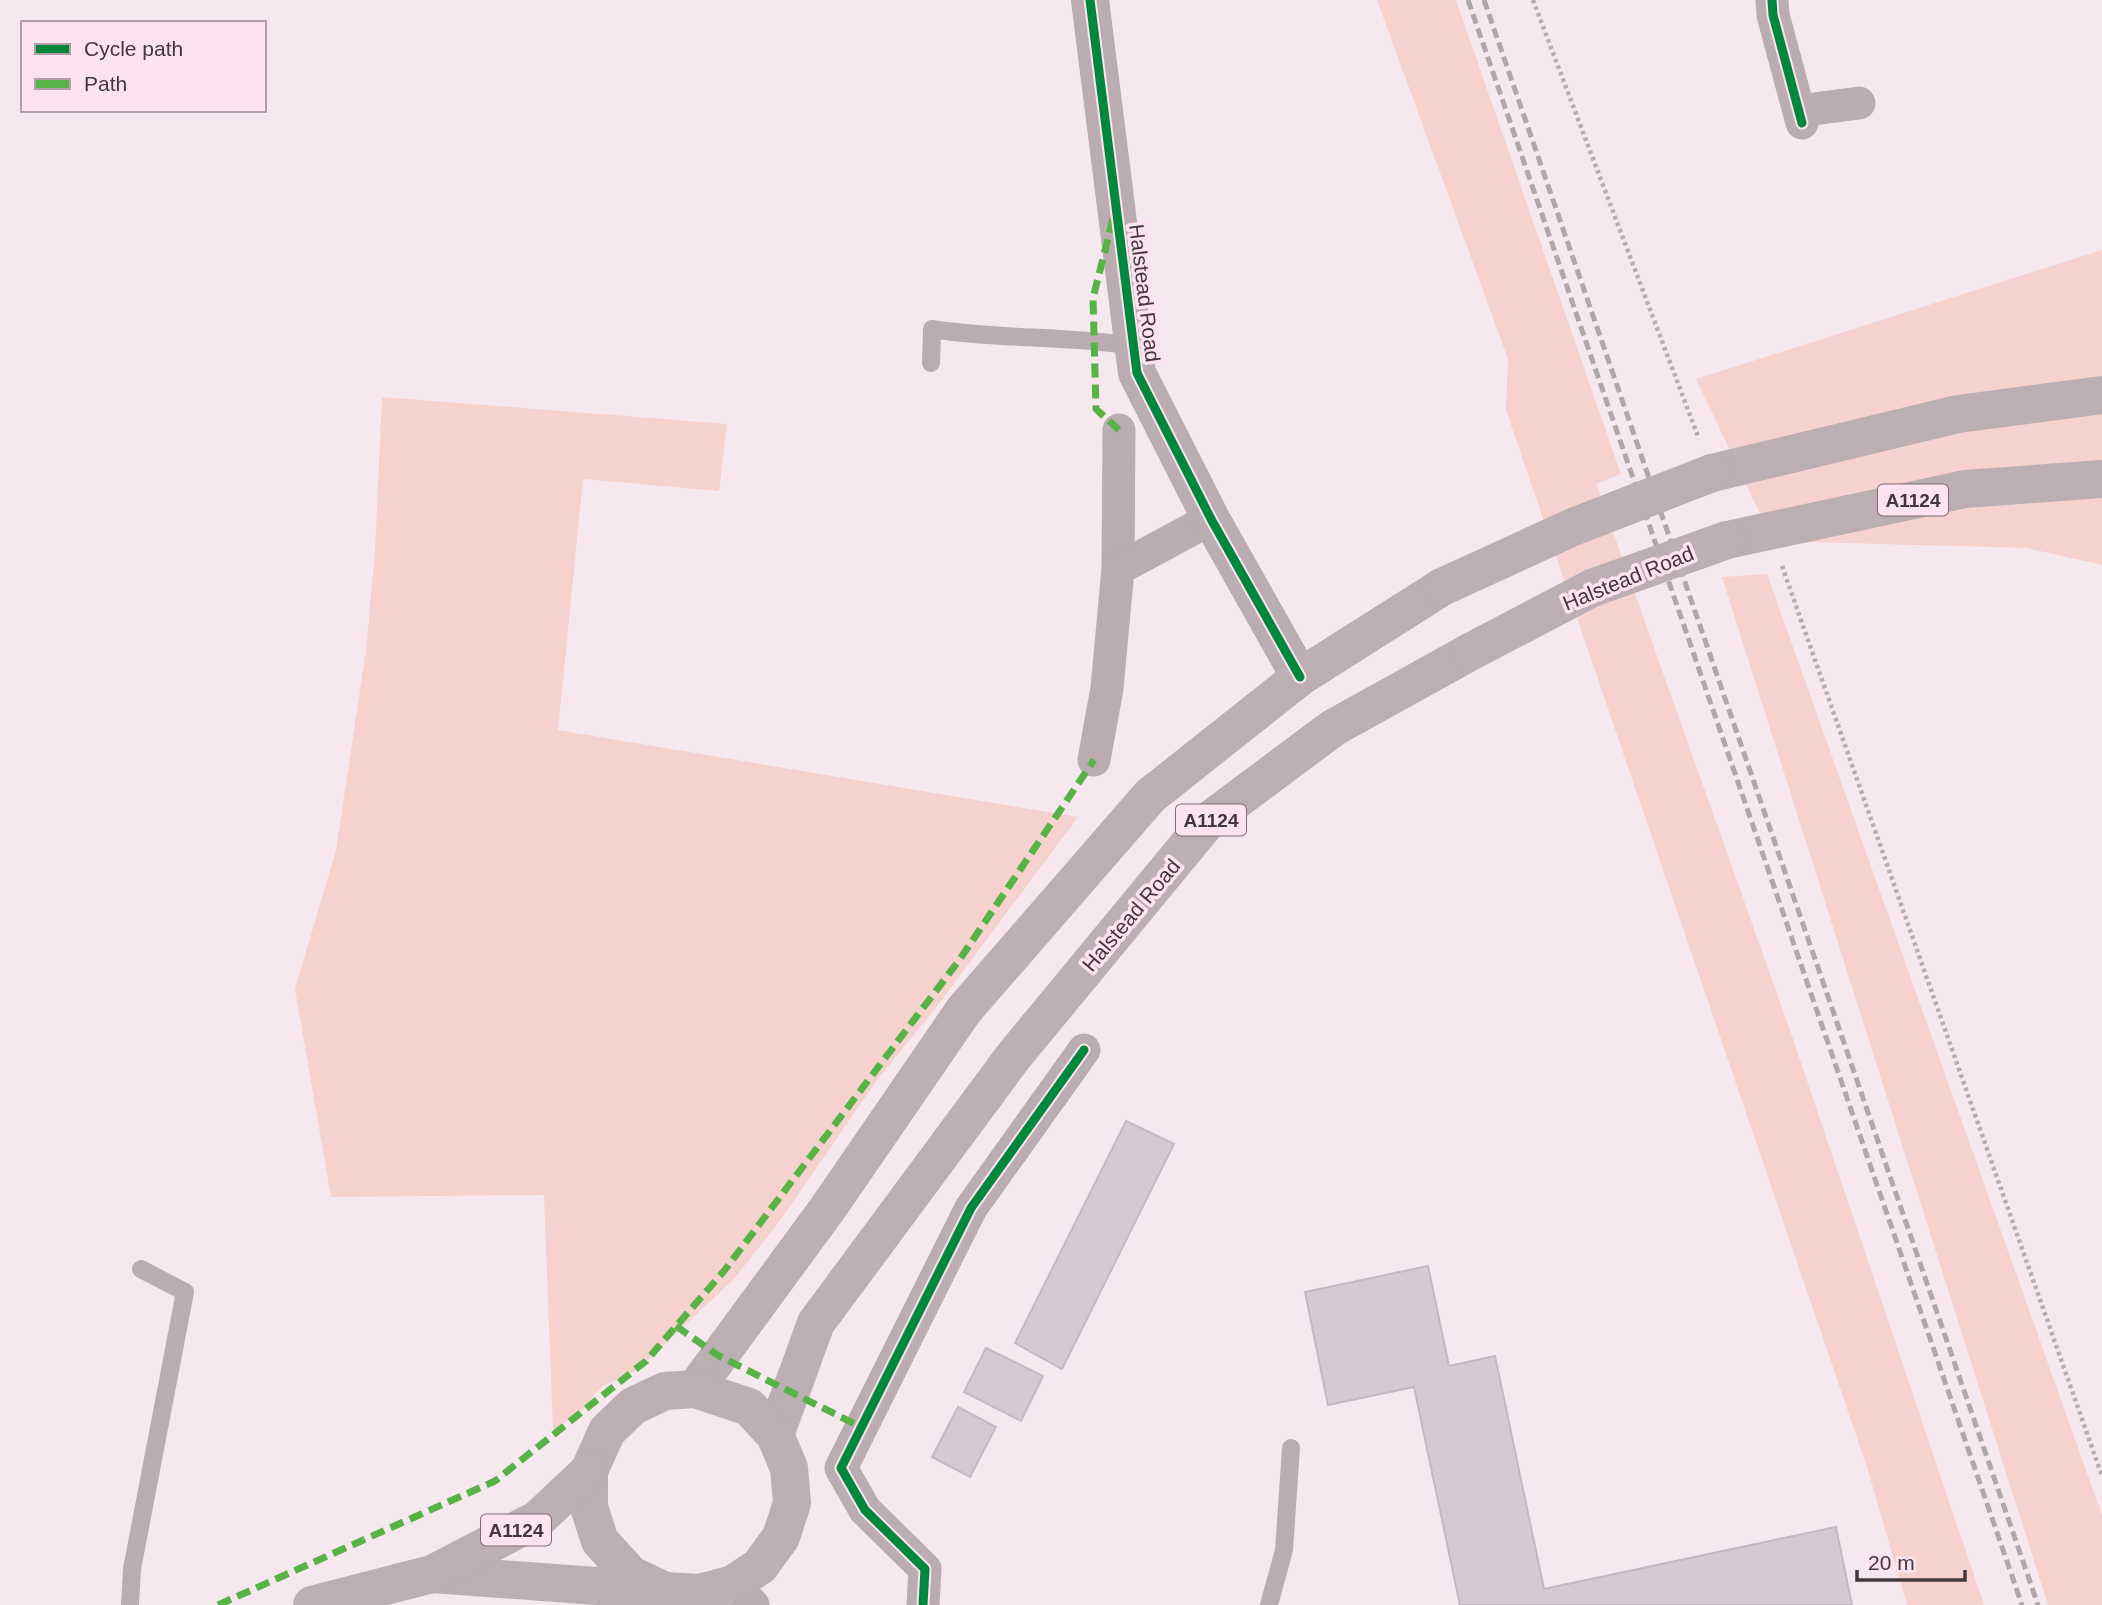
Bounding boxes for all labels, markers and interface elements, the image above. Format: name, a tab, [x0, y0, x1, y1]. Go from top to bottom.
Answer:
legend	[21, 21, 266, 112]
text: Cycle path	[84, 37, 183, 60]
text: Path	[84, 72, 127, 95]
street label: Halstead Road	[1125, 223, 1165, 363]
road number: A1124	[1878, 485, 1948, 516]
street label: Halstead Road	[1559, 541, 1697, 615]
road number: A1124	[1176, 804, 1246, 835]
street label: Halstead Road	[1078, 854, 1184, 976]
road number: A1124	[481, 1514, 551, 1546]
scale bar	[1857, 1538, 1966, 1582]
text: 20 m	[1868, 1551, 1915, 1574]

